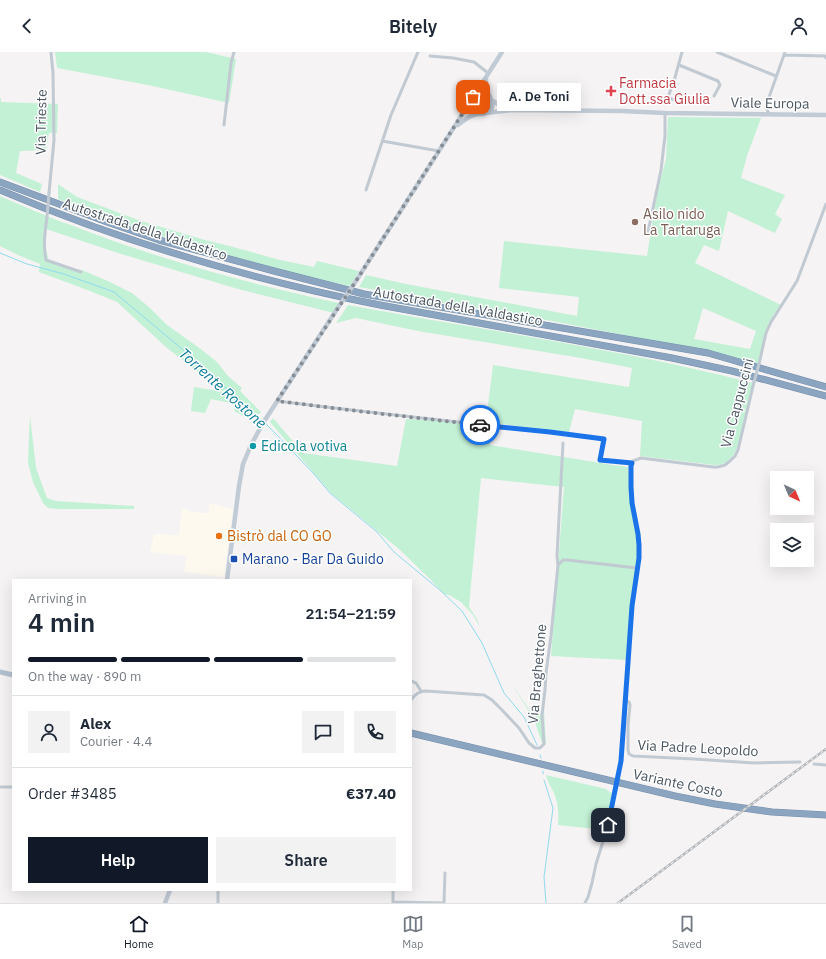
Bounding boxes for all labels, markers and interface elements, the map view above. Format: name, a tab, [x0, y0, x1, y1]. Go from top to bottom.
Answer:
icon: back	[16, 15, 38, 37]
text: Bitely	[389, 15, 437, 38]
icon: person	[788, 15, 810, 37]
place label: Farmacia Dott.ssa Giulia	[619, 74, 711, 108]
pin	[456, 80, 490, 114]
callout: A. De Toni	[497, 83, 581, 111]
icon: bag	[462, 86, 484, 108]
marker: Farmacia Dott.ssa Giulia	[606, 86, 616, 96]
text: A. De Toni	[509, 88, 569, 105]
street label: Via Trieste	[31, 89, 51, 155]
street label: Viale Europa	[730, 93, 810, 113]
street label: Autostrada della Valdastico	[61, 194, 230, 264]
place label: Asilo nido La Tartaruga	[643, 205, 721, 239]
marker: Asilo nido La Tartaruga	[630, 217, 640, 227]
street label: Autostrada della Valdastico	[372, 282, 544, 330]
water label: Torrente Rostone	[175, 344, 271, 433]
street label: Via Cappuccini	[716, 356, 758, 450]
courier	[460, 405, 500, 445]
icon: car	[469, 414, 491, 436]
place label: Edicola votiva	[261, 437, 348, 455]
marker: Edicola votiva	[248, 441, 258, 451]
north arrow	[770, 471, 814, 515]
map controls	[770, 471, 814, 567]
button: layers	[770, 523, 814, 567]
place label: Bistrò dal CO GO	[227, 527, 332, 545]
marker: Bistrò dal CO GO	[214, 531, 224, 541]
place label: Marano - Bar Da Guido	[242, 550, 384, 568]
marker: Marano - Bar Da Guido	[229, 554, 239, 564]
text: Arriving in	[28, 590, 87, 607]
text: 21:54–21:59	[306, 604, 396, 623]
text: 4 min	[28, 605, 95, 639]
street label: Via Braghettone	[524, 623, 550, 725]
text: On the way · 890 m	[28, 668, 141, 685]
button: person	[28, 711, 70, 753]
button: chat	[302, 711, 344, 753]
button: phone	[354, 711, 396, 753]
text: Alex	[80, 714, 111, 733]
text: Courier · 4.4	[80, 733, 152, 750]
street label: Via Padre Leopoldo	[637, 736, 759, 760]
street label: Variante Costo	[631, 765, 725, 801]
text: Order #3485	[28, 784, 117, 803]
text: €37.40	[346, 784, 396, 803]
pin	[591, 808, 625, 842]
icon: home	[597, 814, 619, 836]
button: Help	[28, 837, 208, 883]
button: Share	[216, 837, 396, 883]
tab: Home	[124, 913, 154, 951]
tab: Map	[402, 913, 424, 951]
tab: Saved	[672, 913, 702, 951]

